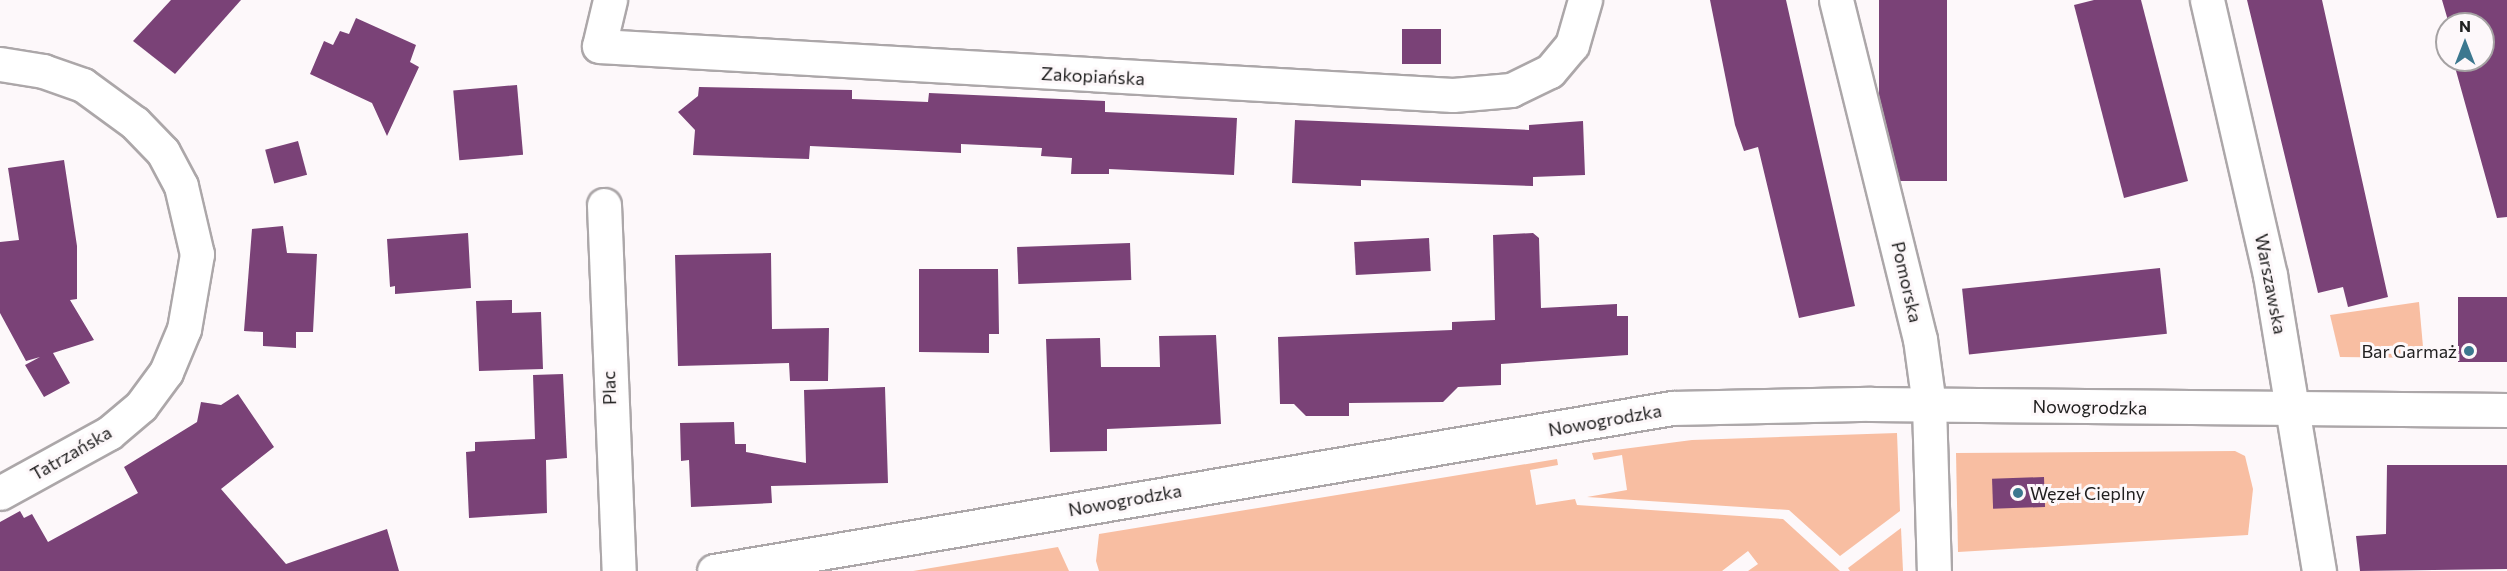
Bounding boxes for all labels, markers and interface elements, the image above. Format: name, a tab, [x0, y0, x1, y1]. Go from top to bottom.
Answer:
north arrow	[2435, 12, 2495, 72]
text: N	[2459, 16, 2471, 35]
street label: Zakopiańska	[1041, 62, 1145, 90]
street label: Warszawska	[2251, 232, 2291, 336]
street label: Pomorska	[1887, 239, 1927, 325]
place label: Bar Garmaż	[2361, 340, 2457, 362]
marker: Bar Garmaż	[2462, 344, 2476, 358]
street label: Plac	[598, 371, 620, 405]
street label: Nowogrodzka	[2032, 395, 2148, 419]
street label: Nowogrodzka	[1547, 399, 1663, 441]
street label: Tatrzańska	[27, 421, 115, 485]
street label: Nowogrodzka	[1067, 479, 1183, 521]
place label: Węzeł Cieplny	[2030, 482, 2145, 504]
marker: Węzeł Cieplny	[2011, 486, 2025, 500]

